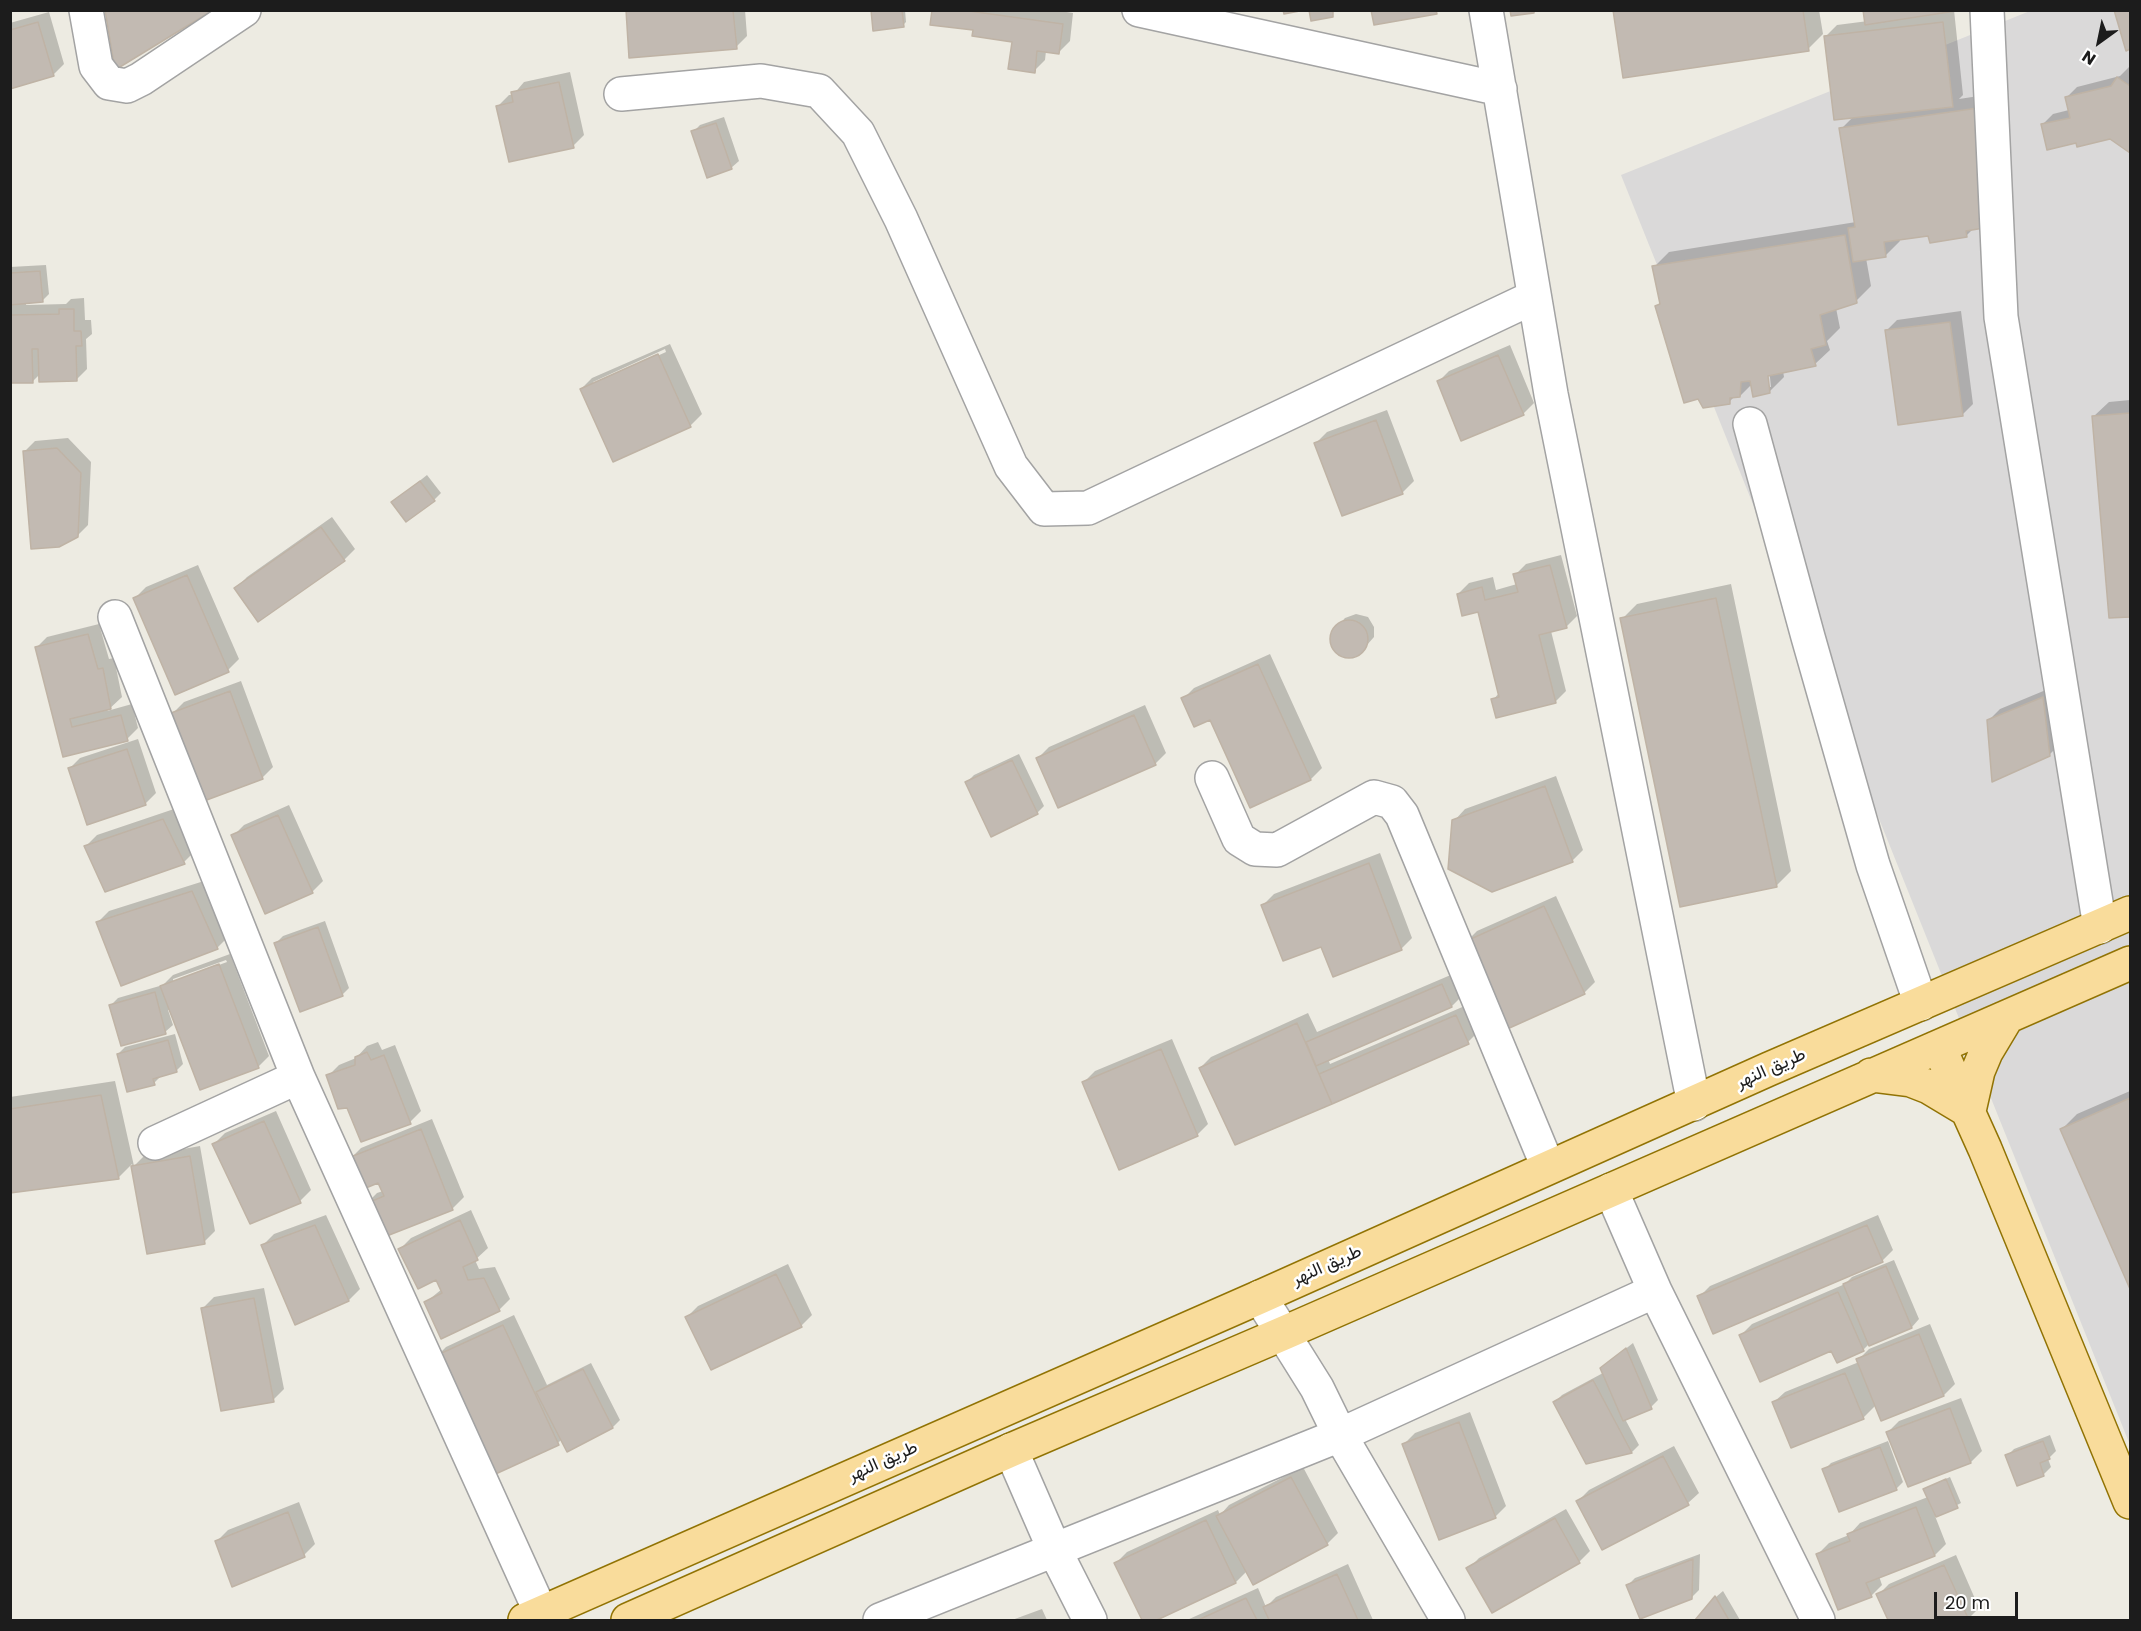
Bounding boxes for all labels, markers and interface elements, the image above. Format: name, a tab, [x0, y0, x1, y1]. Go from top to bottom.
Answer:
north arrow	[2069, 12, 2129, 72]
text: N	[2078, 45, 2100, 70]
street label: طريق النهر	[1733, 1044, 1809, 1094]
street label: طريق النهر	[1289, 1241, 1365, 1291]
street label: طريق النهر	[845, 1437, 921, 1487]
scale bar	[1937, 1580, 2021, 1618]
text: 20 m	[1945, 1590, 1990, 1615]

